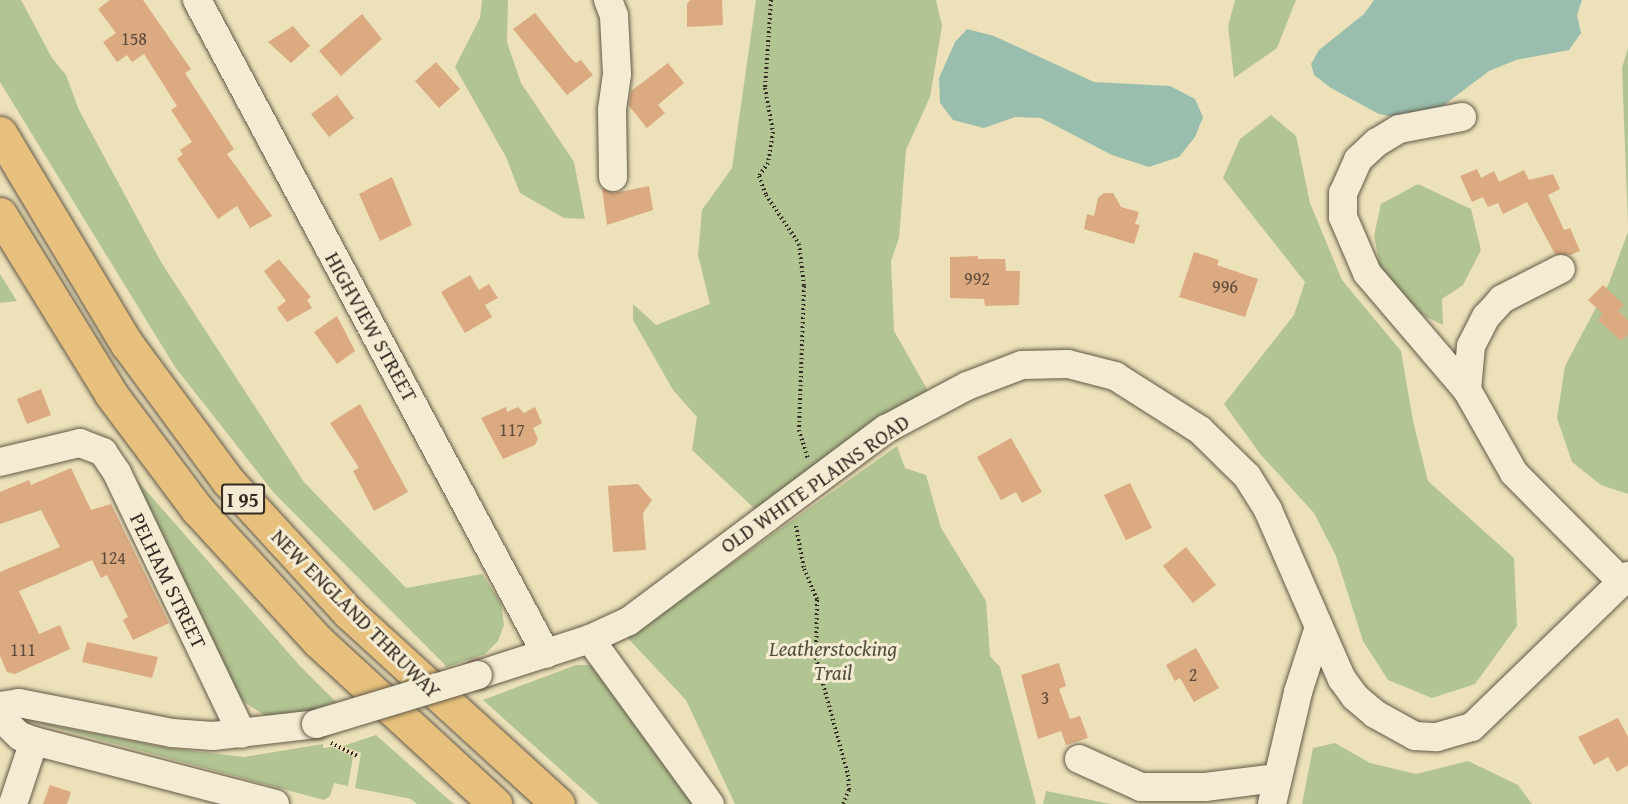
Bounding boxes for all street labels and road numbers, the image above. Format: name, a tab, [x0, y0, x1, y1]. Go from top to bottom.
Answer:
street label: HIGHVIEW STREET	[319, 248, 423, 406]
street label: OLD WHITE PLAINS ROAD	[716, 409, 914, 559]
road number: I 95	[220, 482, 266, 516]
street label: PELHAM STREET	[124, 509, 212, 653]
street label: NEW ENGLAND THRUWAY	[266, 524, 446, 704]

